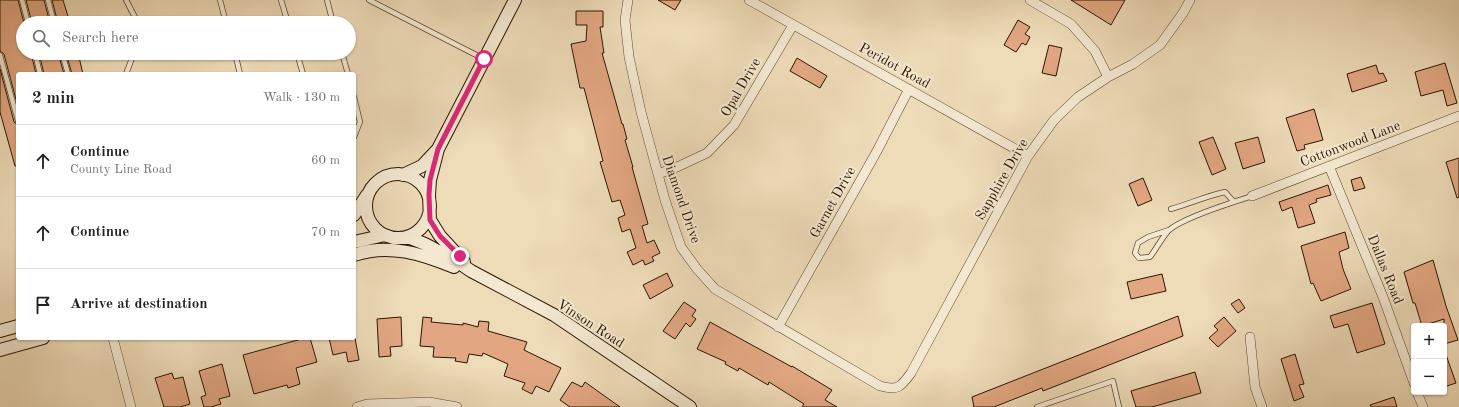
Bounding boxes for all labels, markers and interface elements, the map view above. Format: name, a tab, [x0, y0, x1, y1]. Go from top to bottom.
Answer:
search box	[16, 16, 356, 60]
icon: search	[30, 27, 52, 49]
text: Search here	[62, 31, 139, 46]
street label: Peridot Road	[857, 41, 932, 91]
route start	[475, 50, 493, 68]
street label: Opal Drive	[718, 56, 763, 119]
text: 2 min	[32, 90, 75, 107]
text: Walk · 130 m	[263, 91, 340, 104]
street label: Cottonwood Lane	[1298, 118, 1402, 170]
street label: Sapphire Drive	[973, 136, 1031, 223]
text: Continue	[70, 145, 129, 160]
icon: ahead	[32, 150, 54, 172]
text: 60 m	[311, 154, 340, 167]
street label: Diamond Drive	[659, 154, 703, 245]
text: County Line Road	[70, 163, 172, 176]
street label: Garnet Drive	[808, 164, 858, 241]
icon: ahead	[32, 222, 54, 244]
text: Continue	[70, 225, 129, 240]
text: 70 m	[311, 226, 340, 239]
street label: Dallas Road	[1365, 233, 1405, 306]
route end	[451, 247, 469, 265]
icon: arrive	[32, 294, 54, 316]
text: Arrive at destination	[70, 297, 208, 312]
street label: Vinson Road	[554, 297, 627, 351]
map controls	[1411, 323, 1447, 395]
button: +	[1411, 323, 1447, 359]
button: −	[1411, 359, 1447, 395]

